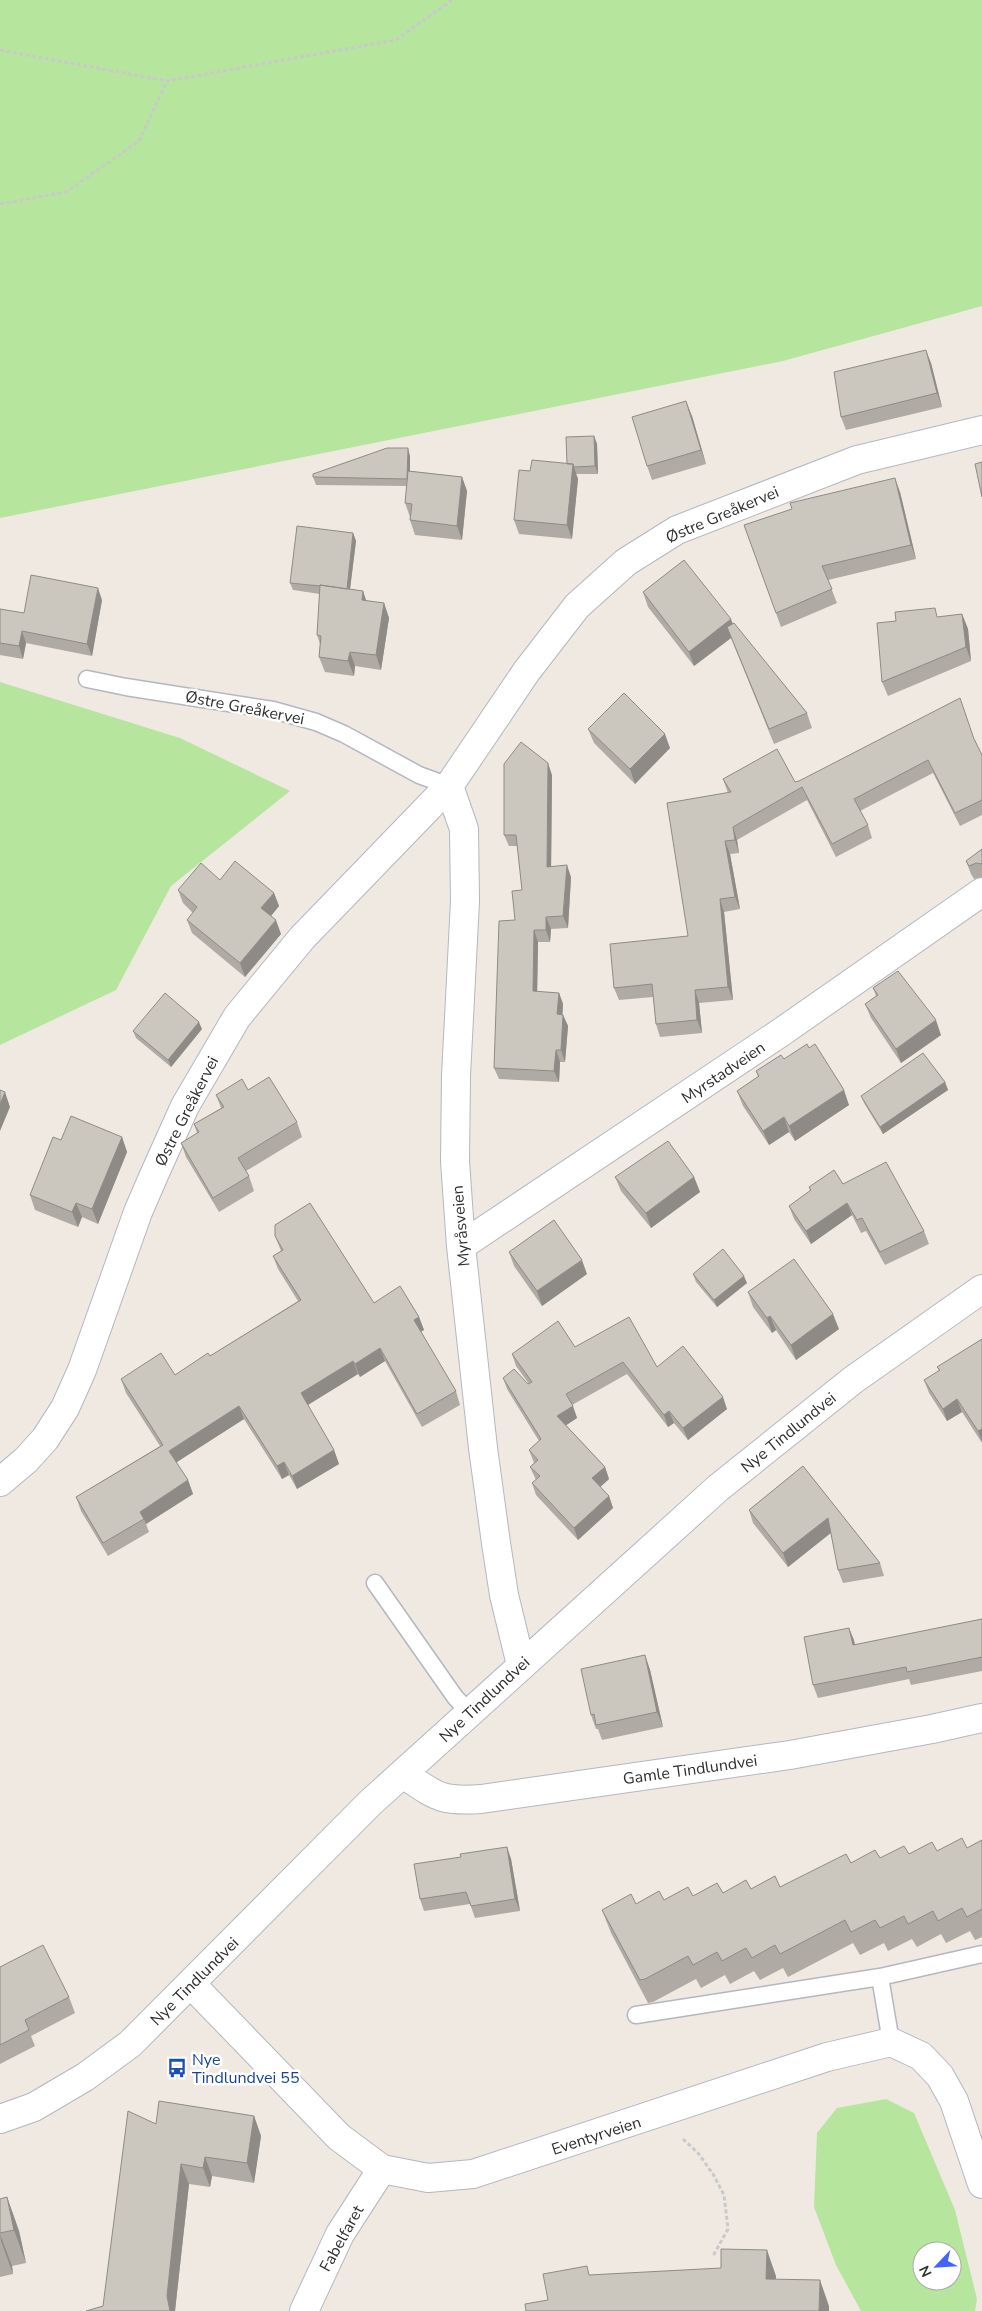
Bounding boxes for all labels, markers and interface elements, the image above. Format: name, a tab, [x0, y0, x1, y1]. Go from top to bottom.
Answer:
street label: Østre Greåkervei	[662, 481, 782, 549]
street label: Østre Greåkervei	[183, 686, 306, 730]
street label: Myrstadveien	[677, 1037, 770, 1109]
street label: Østre Greåkervei	[150, 1053, 224, 1170]
street label: Myråsveien	[446, 1184, 476, 1267]
street label: Nye Tindlundvei	[736, 1387, 841, 1478]
street label: Nye Tindlundvei	[434, 1652, 535, 1748]
street label: Gamle Tindlundvei	[622, 1750, 759, 1790]
street label: Nye Tindlundvei	[146, 1933, 244, 2031]
place label: Nye Tindlundvei 55	[192, 2049, 300, 2089]
bus stop icon: Nye Tindlundvei 55	[166, 2057, 188, 2079]
street label: Eventyrveien	[549, 2111, 644, 2161]
street label: Fabelfaret	[315, 2201, 369, 2276]
north arrow	[912, 2241, 962, 2291]
text: N	[915, 2263, 936, 2280]

